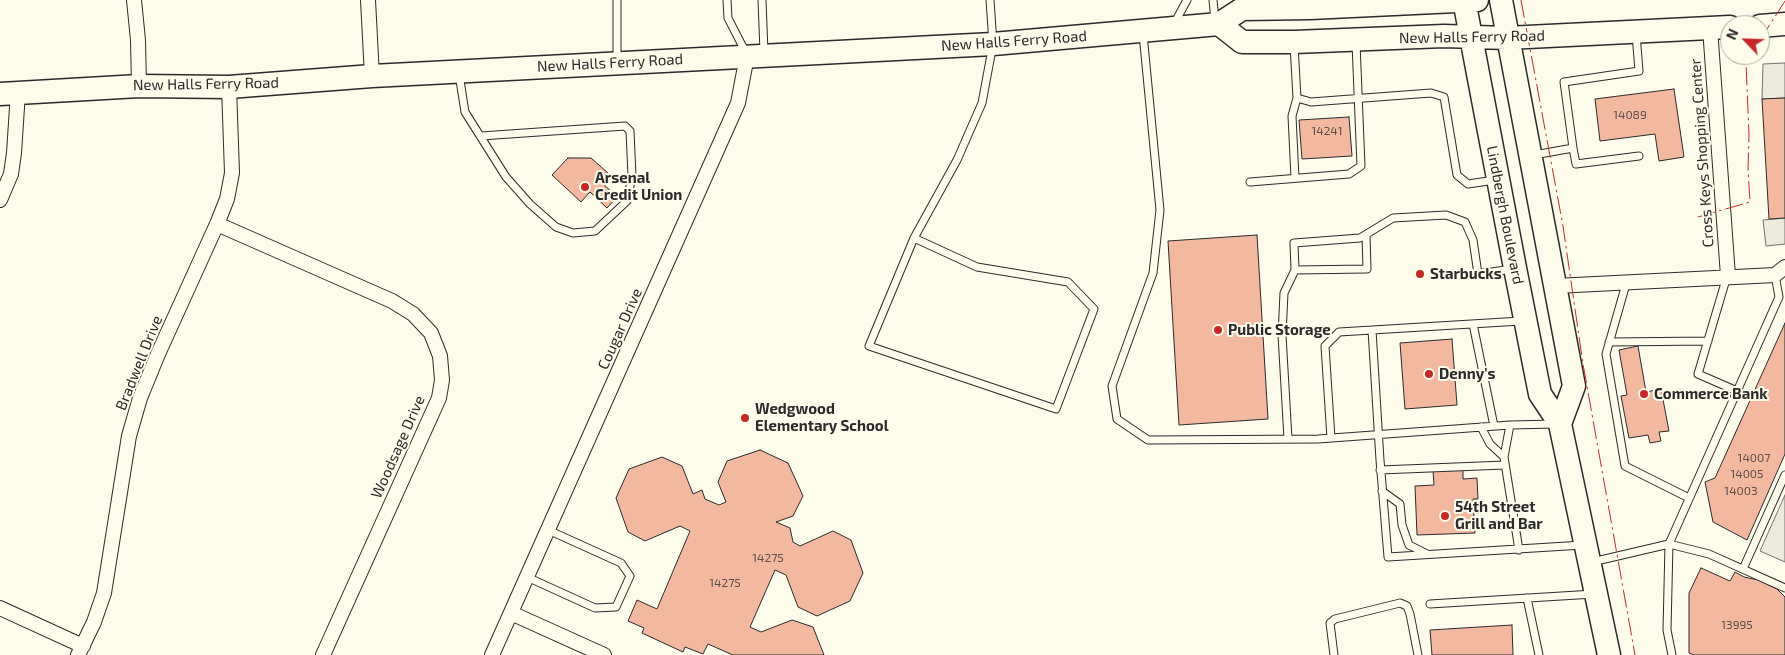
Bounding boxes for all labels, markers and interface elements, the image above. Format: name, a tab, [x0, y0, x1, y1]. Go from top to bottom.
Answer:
north arrow	[1720, 15, 1770, 65]
text: N	[1722, 26, 1742, 42]
street label: New Halls Ferry Road	[940, 27, 1088, 55]
street label: New Halls Ferry Road	[1399, 27, 1545, 47]
street label: New Halls Ferry Road	[537, 50, 683, 76]
street label: Cross Keys Shopping Center	[1686, 58, 1718, 248]
street label: New Halls Ferry Road	[133, 74, 279, 94]
house number: 14089	[1613, 108, 1647, 122]
house number: 14241	[1311, 124, 1343, 138]
street label: Lindbergh Boulevard	[1483, 144, 1527, 286]
place label: Arsenal Credit Union	[595, 169, 682, 204]
marker: Arsenal Credit Union	[579, 181, 591, 193]
place label: Starbucks	[1430, 265, 1502, 283]
marker: Starbucks	[1414, 268, 1426, 280]
street label: Cougar Drive	[594, 286, 646, 372]
street label: Bradwell Drive	[112, 313, 166, 413]
place label: Public Storage	[1228, 321, 1331, 339]
marker: Public Storage	[1212, 324, 1224, 336]
place label: Denny's	[1439, 365, 1495, 383]
marker: Denny's	[1423, 368, 1435, 380]
place label: Commerce Bank	[1654, 385, 1768, 403]
marker: Commerce Bank	[1638, 388, 1650, 400]
street label: Woodsage Drive	[367, 393, 429, 501]
place label: Wedgwood Elementary School	[755, 400, 889, 435]
marker: Wedgwood Elementary School	[739, 412, 751, 424]
house number: 14007	[1738, 451, 1770, 465]
house number: 14005	[1730, 467, 1764, 481]
house number: 14003	[1724, 484, 1758, 498]
place label: 54th Street Grill and Bar	[1455, 498, 1543, 533]
marker: 54th Street Grill and Bar	[1439, 510, 1451, 522]
house number: 14275	[752, 551, 784, 565]
house number: 14275	[709, 576, 741, 590]
house number: 13995	[1721, 618, 1753, 632]

